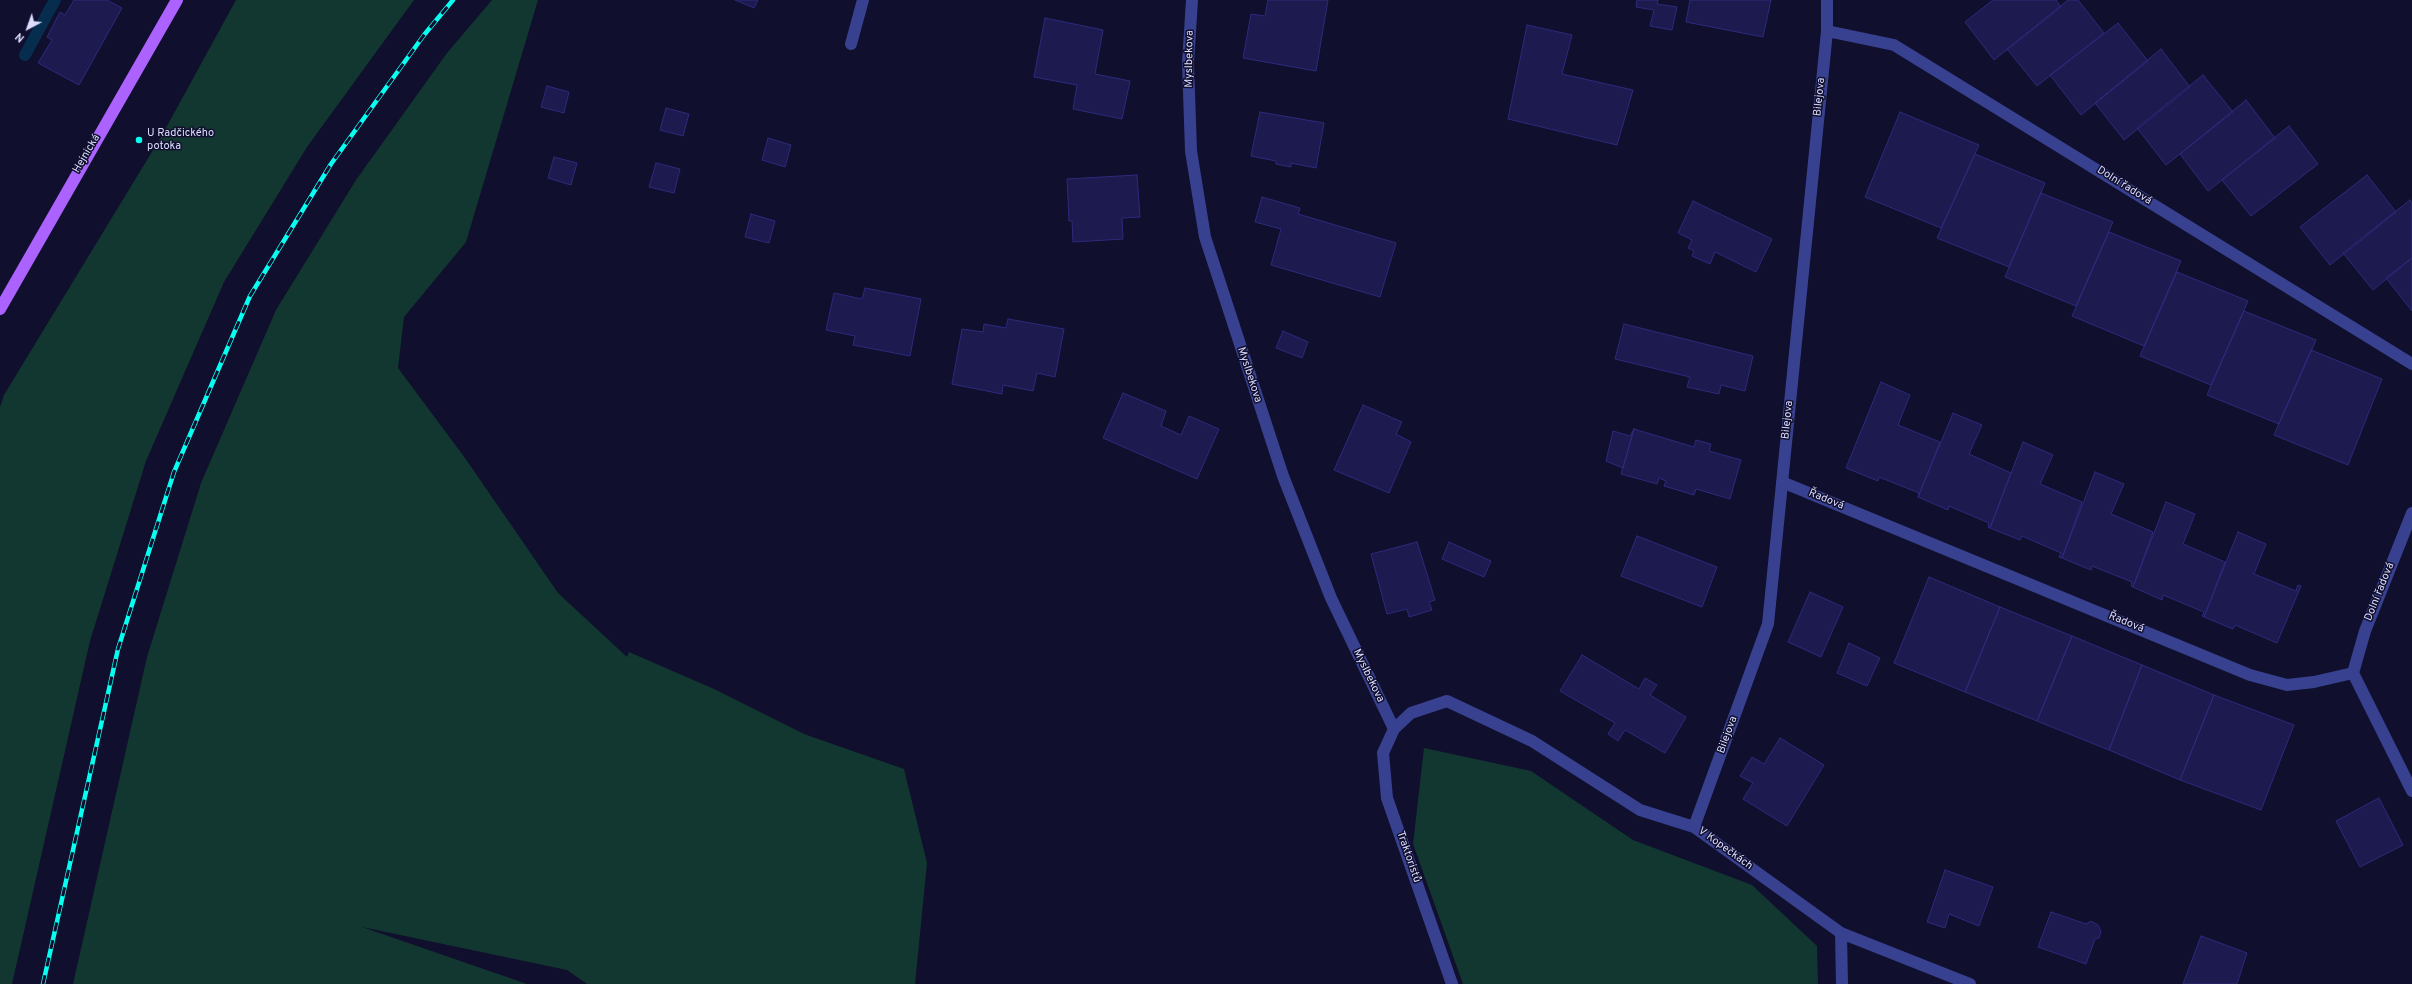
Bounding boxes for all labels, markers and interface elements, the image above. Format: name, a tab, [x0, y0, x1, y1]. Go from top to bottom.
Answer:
north arrow	[8, 8, 48, 48]
text: N	[13, 29, 28, 45]
street label: Myslbekova	[1183, 30, 1197, 88]
street label: Bilejova	[1811, 77, 1829, 117]
place label: U Radčického potoka	[147, 127, 214, 153]
street label: Hejnická	[71, 132, 103, 176]
marker: U Radčického potoka	[134, 135, 144, 145]
street label: Dolní řadová	[2094, 164, 2154, 208]
street label: Myslbekova	[1234, 346, 1264, 404]
street label: Bilejova	[1779, 400, 1797, 440]
street label: Řadová	[1806, 487, 1846, 513]
street label: Dolní řadová	[2362, 561, 2398, 623]
street label: Řadová	[2106, 610, 2146, 636]
street label: Myslbekova	[1349, 647, 1387, 705]
street label: Bilejova	[1715, 714, 1741, 756]
street label: V Kopečkách	[1695, 825, 1755, 873]
street label: Traktoristů	[1393, 830, 1423, 884]

